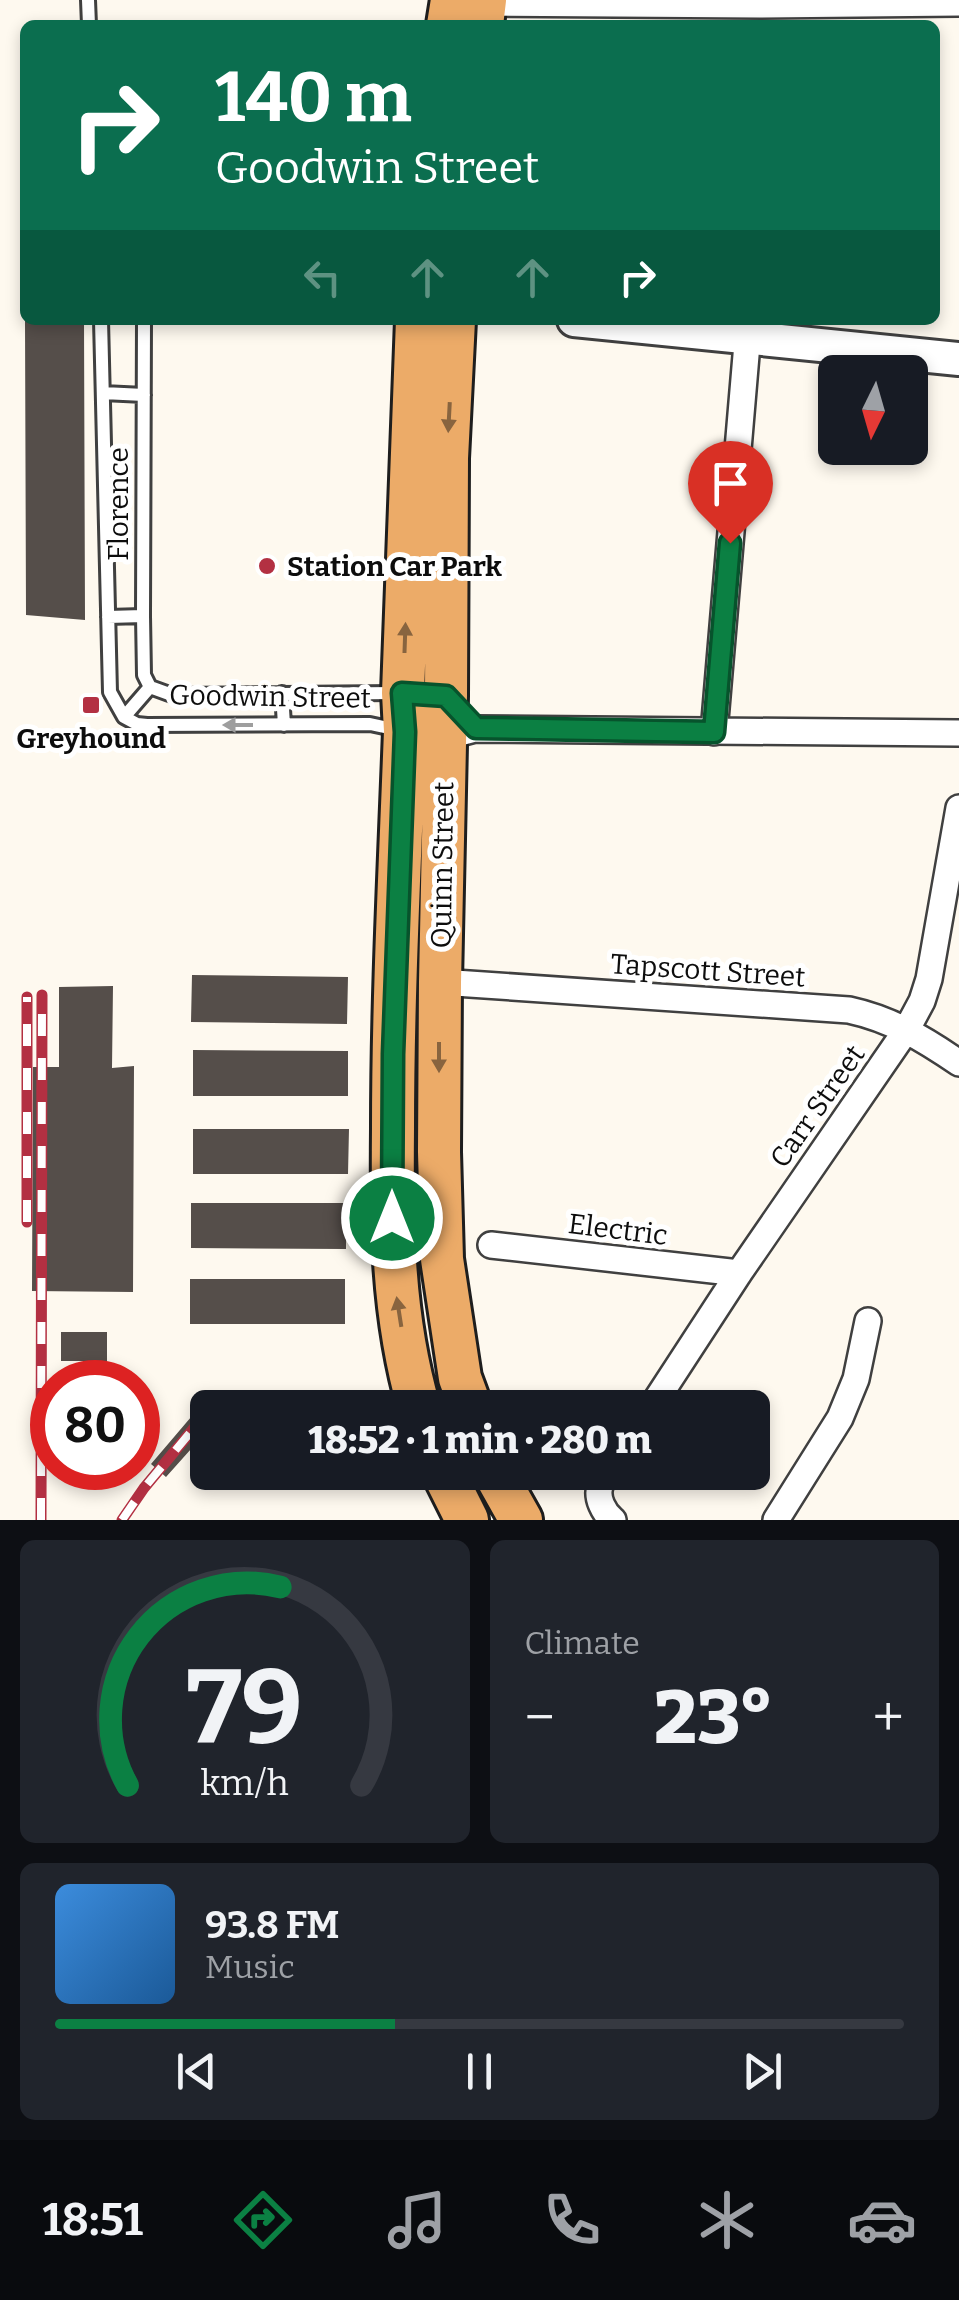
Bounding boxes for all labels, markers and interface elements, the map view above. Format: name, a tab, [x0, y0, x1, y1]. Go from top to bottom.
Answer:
text: 140 m	[215, 56, 412, 140]
icon: right	[50, 60, 180, 190]
text: Goodwin Street	[215, 141, 539, 195]
icon: left	[295, 250, 350, 305]
icon: ahead	[400, 250, 455, 305]
icon: ahead	[505, 250, 560, 305]
icon: right	[610, 250, 665, 305]
north arrow	[818, 355, 928, 465]
map controls	[818, 355, 928, 465]
one-way arrow	[441, 402, 457, 434]
pin	[688, 441, 773, 544]
street label: Florence	[102, 447, 135, 561]
icon: arrive	[703, 456, 758, 511]
place label: Station Car Park	[287, 550, 502, 583]
marker: Station Car Park	[256, 555, 278, 577]
one-way arrow	[397, 621, 413, 653]
street label: Goodwin Street	[169, 678, 371, 715]
marker: Greyhound	[80, 694, 102, 716]
one-way arrow	[222, 717, 254, 733]
place label: Greyhound	[16, 722, 166, 755]
street label: Quinn Street	[425, 781, 460, 949]
street label: Tapscott Street	[610, 947, 806, 994]
street label: Carr Street	[763, 1039, 872, 1174]
one-way arrow	[431, 1042, 447, 1074]
position arrow	[340, 1166, 444, 1270]
street label: Electric	[566, 1207, 669, 1252]
one-way arrow	[391, 1296, 406, 1328]
speed limit sign: 80	[30, 1360, 160, 1490]
text: 18:52 · 1 min · 280 m	[308, 1417, 652, 1463]
text: Climate	[525, 1624, 640, 1662]
text: 79	[186, 1646, 303, 1771]
text: 23°	[654, 1673, 773, 1763]
text: −	[525, 1685, 555, 1751]
text: +	[873, 1685, 904, 1751]
text: km/h	[201, 1762, 289, 1804]
text: 93.8 FM	[205, 1902, 340, 1948]
text: Music	[205, 1948, 295, 1986]
icon: previous	[169, 2044, 224, 2099]
icon: pause	[452, 2044, 507, 2099]
icon: next	[735, 2044, 790, 2099]
icon: directions	[228, 2185, 298, 2255]
icon: music	[382, 2185, 452, 2255]
icon: phone	[537, 2185, 607, 2255]
icon: climate	[692, 2185, 762, 2255]
icon: car	[847, 2185, 917, 2255]
text: 18:51	[42, 2193, 143, 2247]

